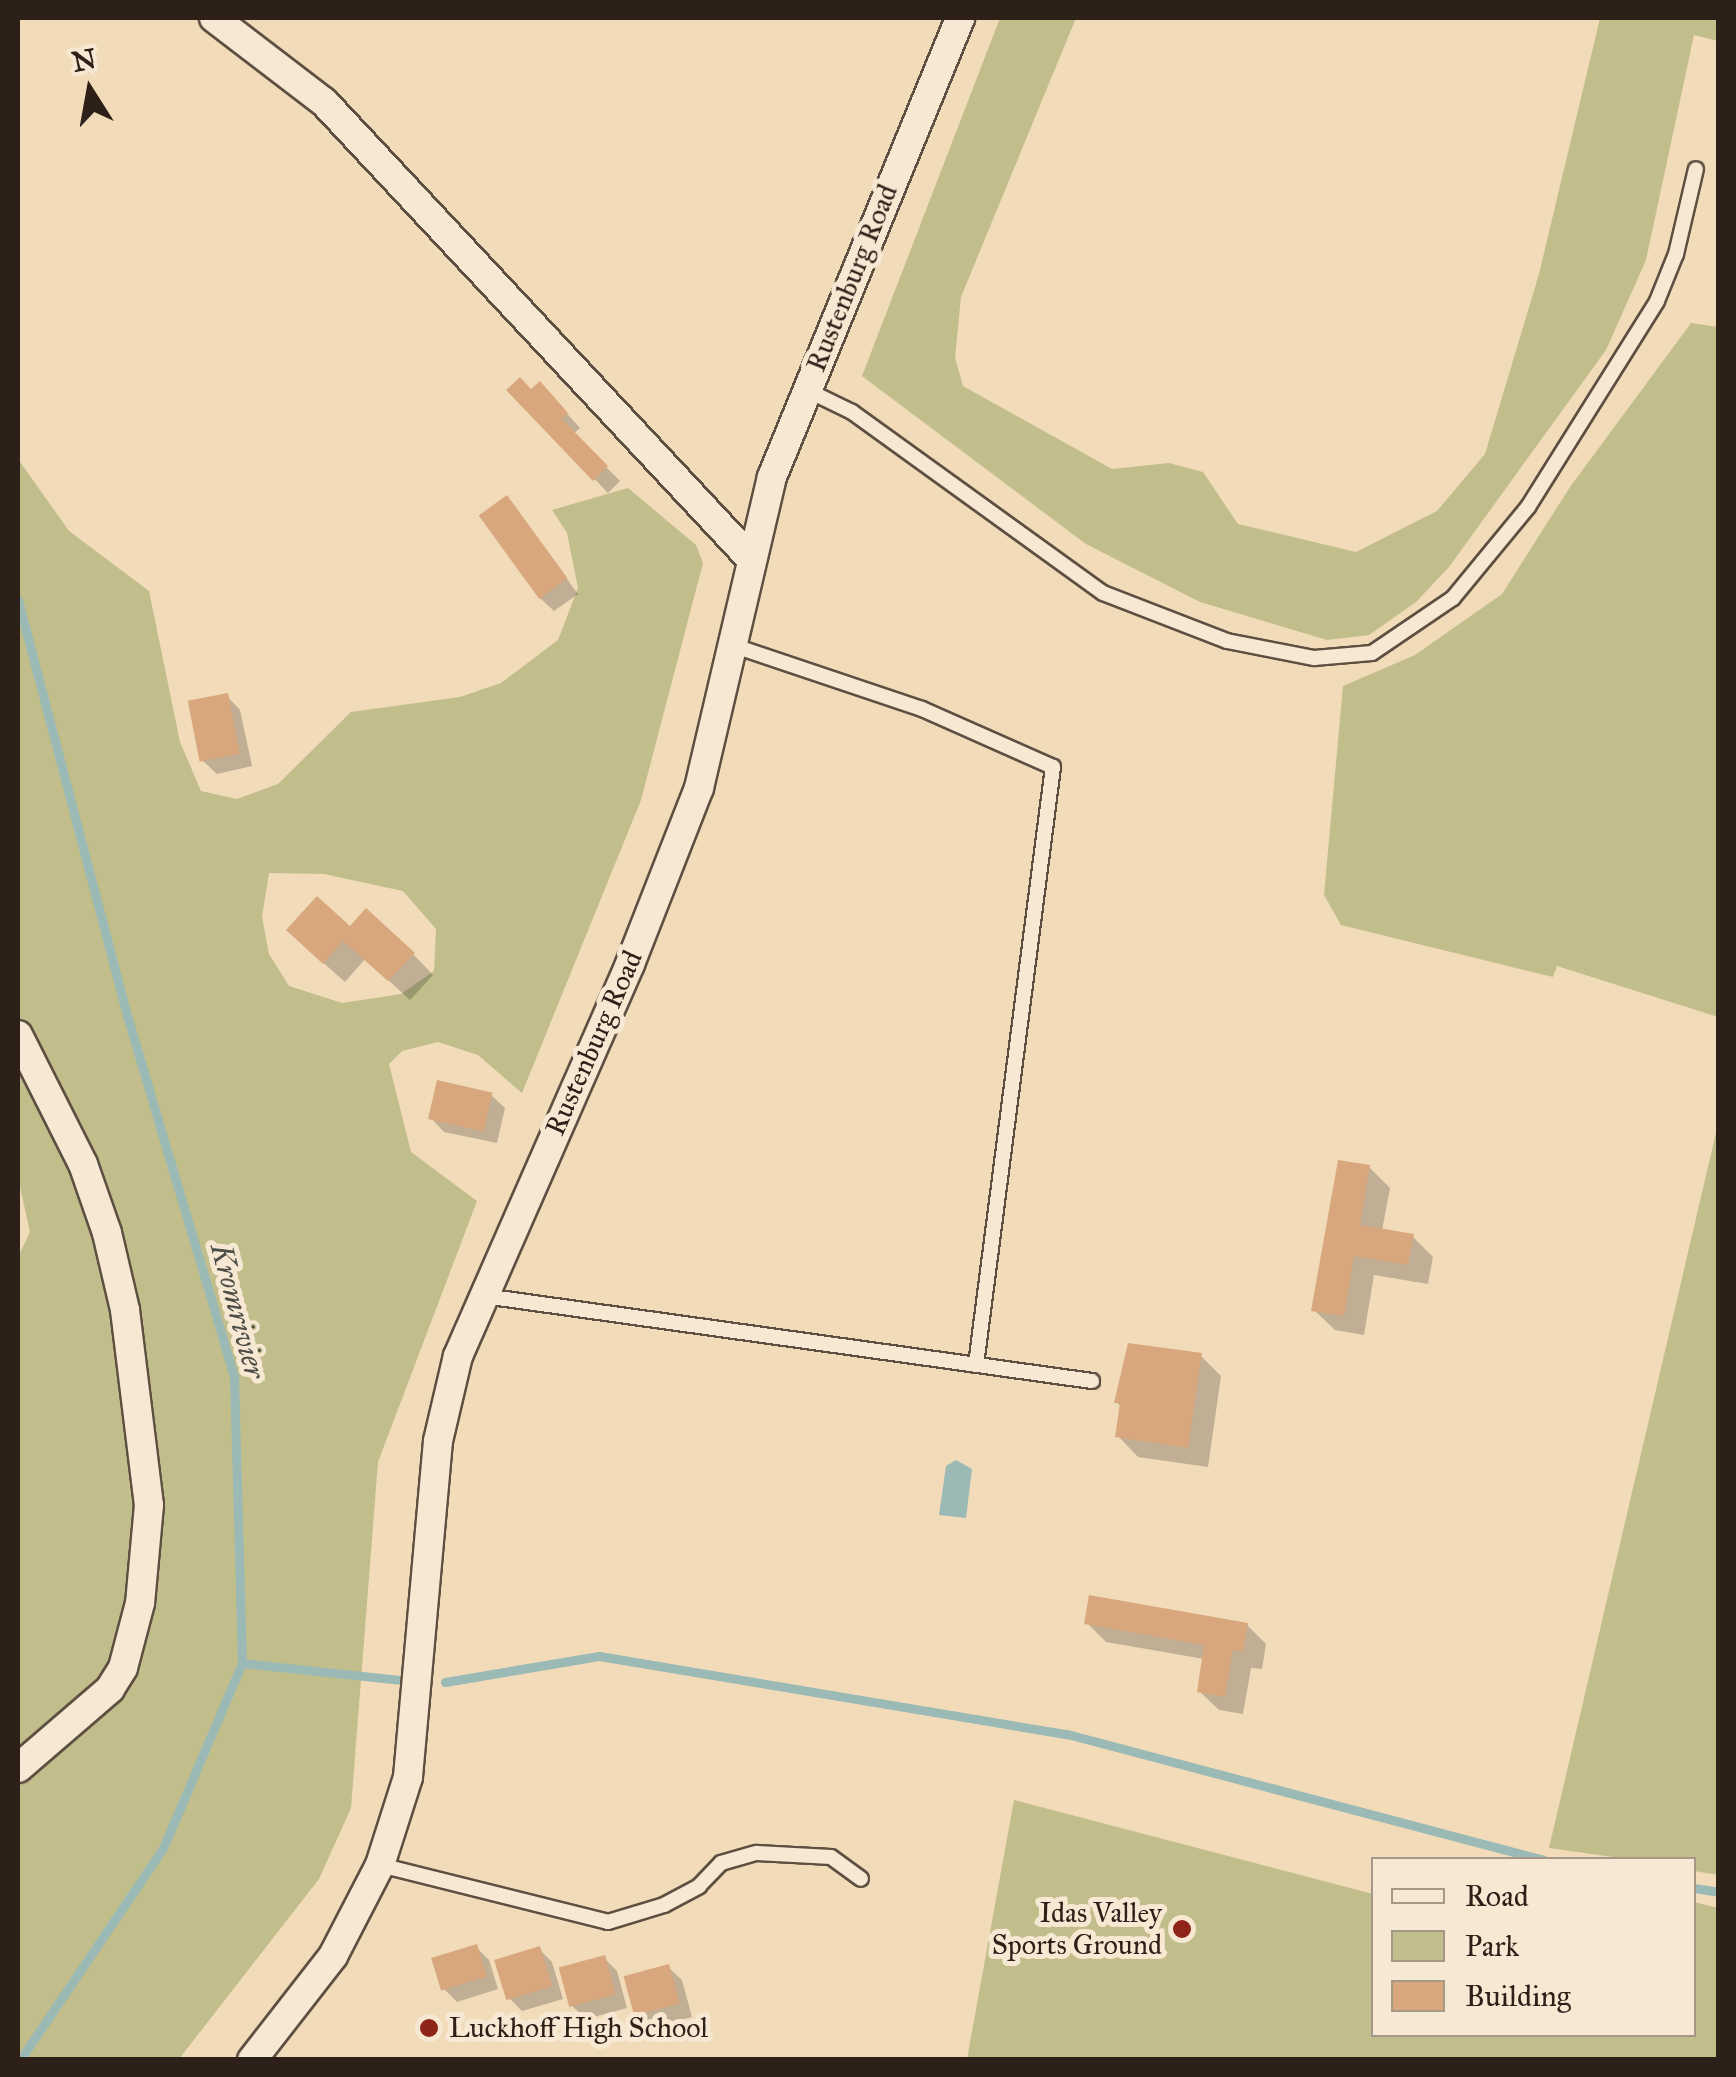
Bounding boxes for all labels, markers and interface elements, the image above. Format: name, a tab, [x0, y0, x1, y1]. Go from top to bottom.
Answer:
north arrow	[40, 40, 140, 140]
text: N	[69, 41, 99, 80]
street label: Rustenburg Road	[799, 180, 905, 376]
street label: Rustenburg Road	[538, 945, 650, 1141]
water label: Kromrivier	[203, 1239, 273, 1383]
legend	[1371, 1857, 1696, 2037]
text: Road	[1465, 1878, 1529, 1914]
place label: Idas Valley Sports Ground	[992, 1896, 1162, 1962]
marker: Idas Valley Sports Ground	[1171, 1918, 1193, 1940]
text: Park	[1465, 1928, 1519, 1964]
text: Building	[1465, 1978, 1571, 2014]
place label: Luckhoff High School	[449, 2011, 708, 2045]
marker: Luckhoff High School	[418, 2017, 440, 2039]

